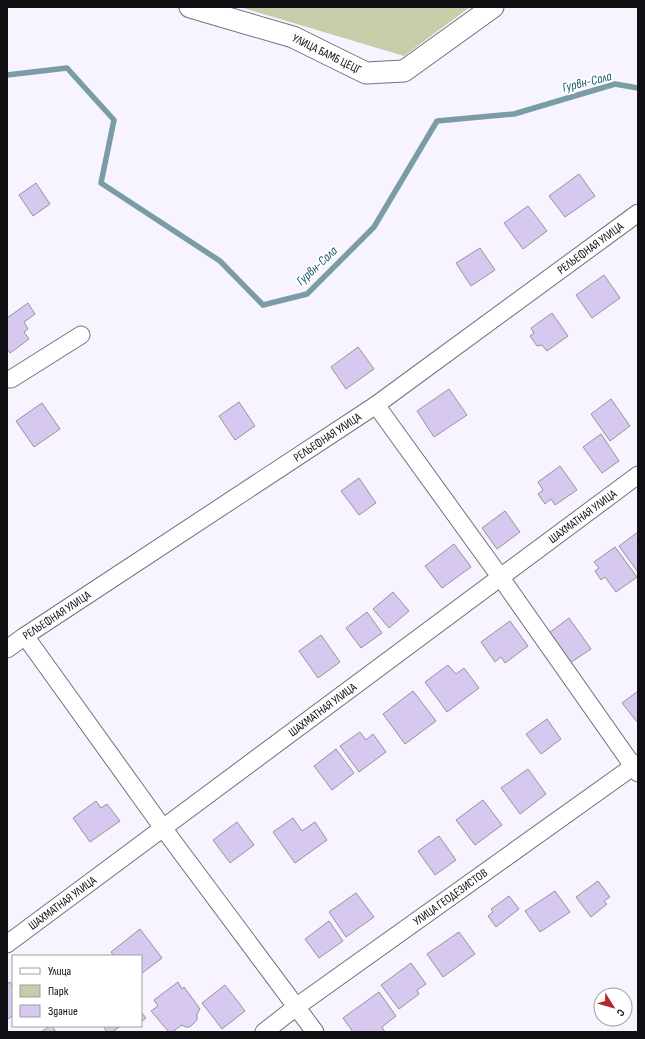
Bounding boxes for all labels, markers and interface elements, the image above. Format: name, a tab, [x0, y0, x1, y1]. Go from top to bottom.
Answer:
street label: УЛИЦА БАМБ ЦЕЦГ	[290, 30, 364, 77]
water label: Гурвн-Сала	[561, 68, 614, 96]
street label: РЕЛЬЕФНАЯ УЛИЦА	[554, 218, 627, 277]
water label: Гурвн-Сала	[293, 242, 341, 289]
street label: РЕЛЬЕФНАЯ УЛИЦА	[290, 409, 365, 465]
street label: ШАХМАТНАЯ УЛИЦА	[546, 486, 620, 546]
street label: РЕЛЬЕФНАЯ УЛИЦА	[20, 587, 94, 643]
street label: ШАХМАТНАЯ УЛИЦА	[285, 679, 360, 740]
street label: УЛИЦА ГЕОДЕЗИСТОВ	[410, 865, 490, 929]
street label: ШАХМАТНАЯ УЛИЦА	[25, 872, 100, 933]
legend	[12, 955, 142, 1027]
text: Улица	[48, 964, 72, 979]
text: Парк	[48, 984, 69, 999]
north arrow	[593, 987, 633, 1027]
text: Здание	[48, 1004, 78, 1019]
text: С	[613, 1007, 627, 1019]

